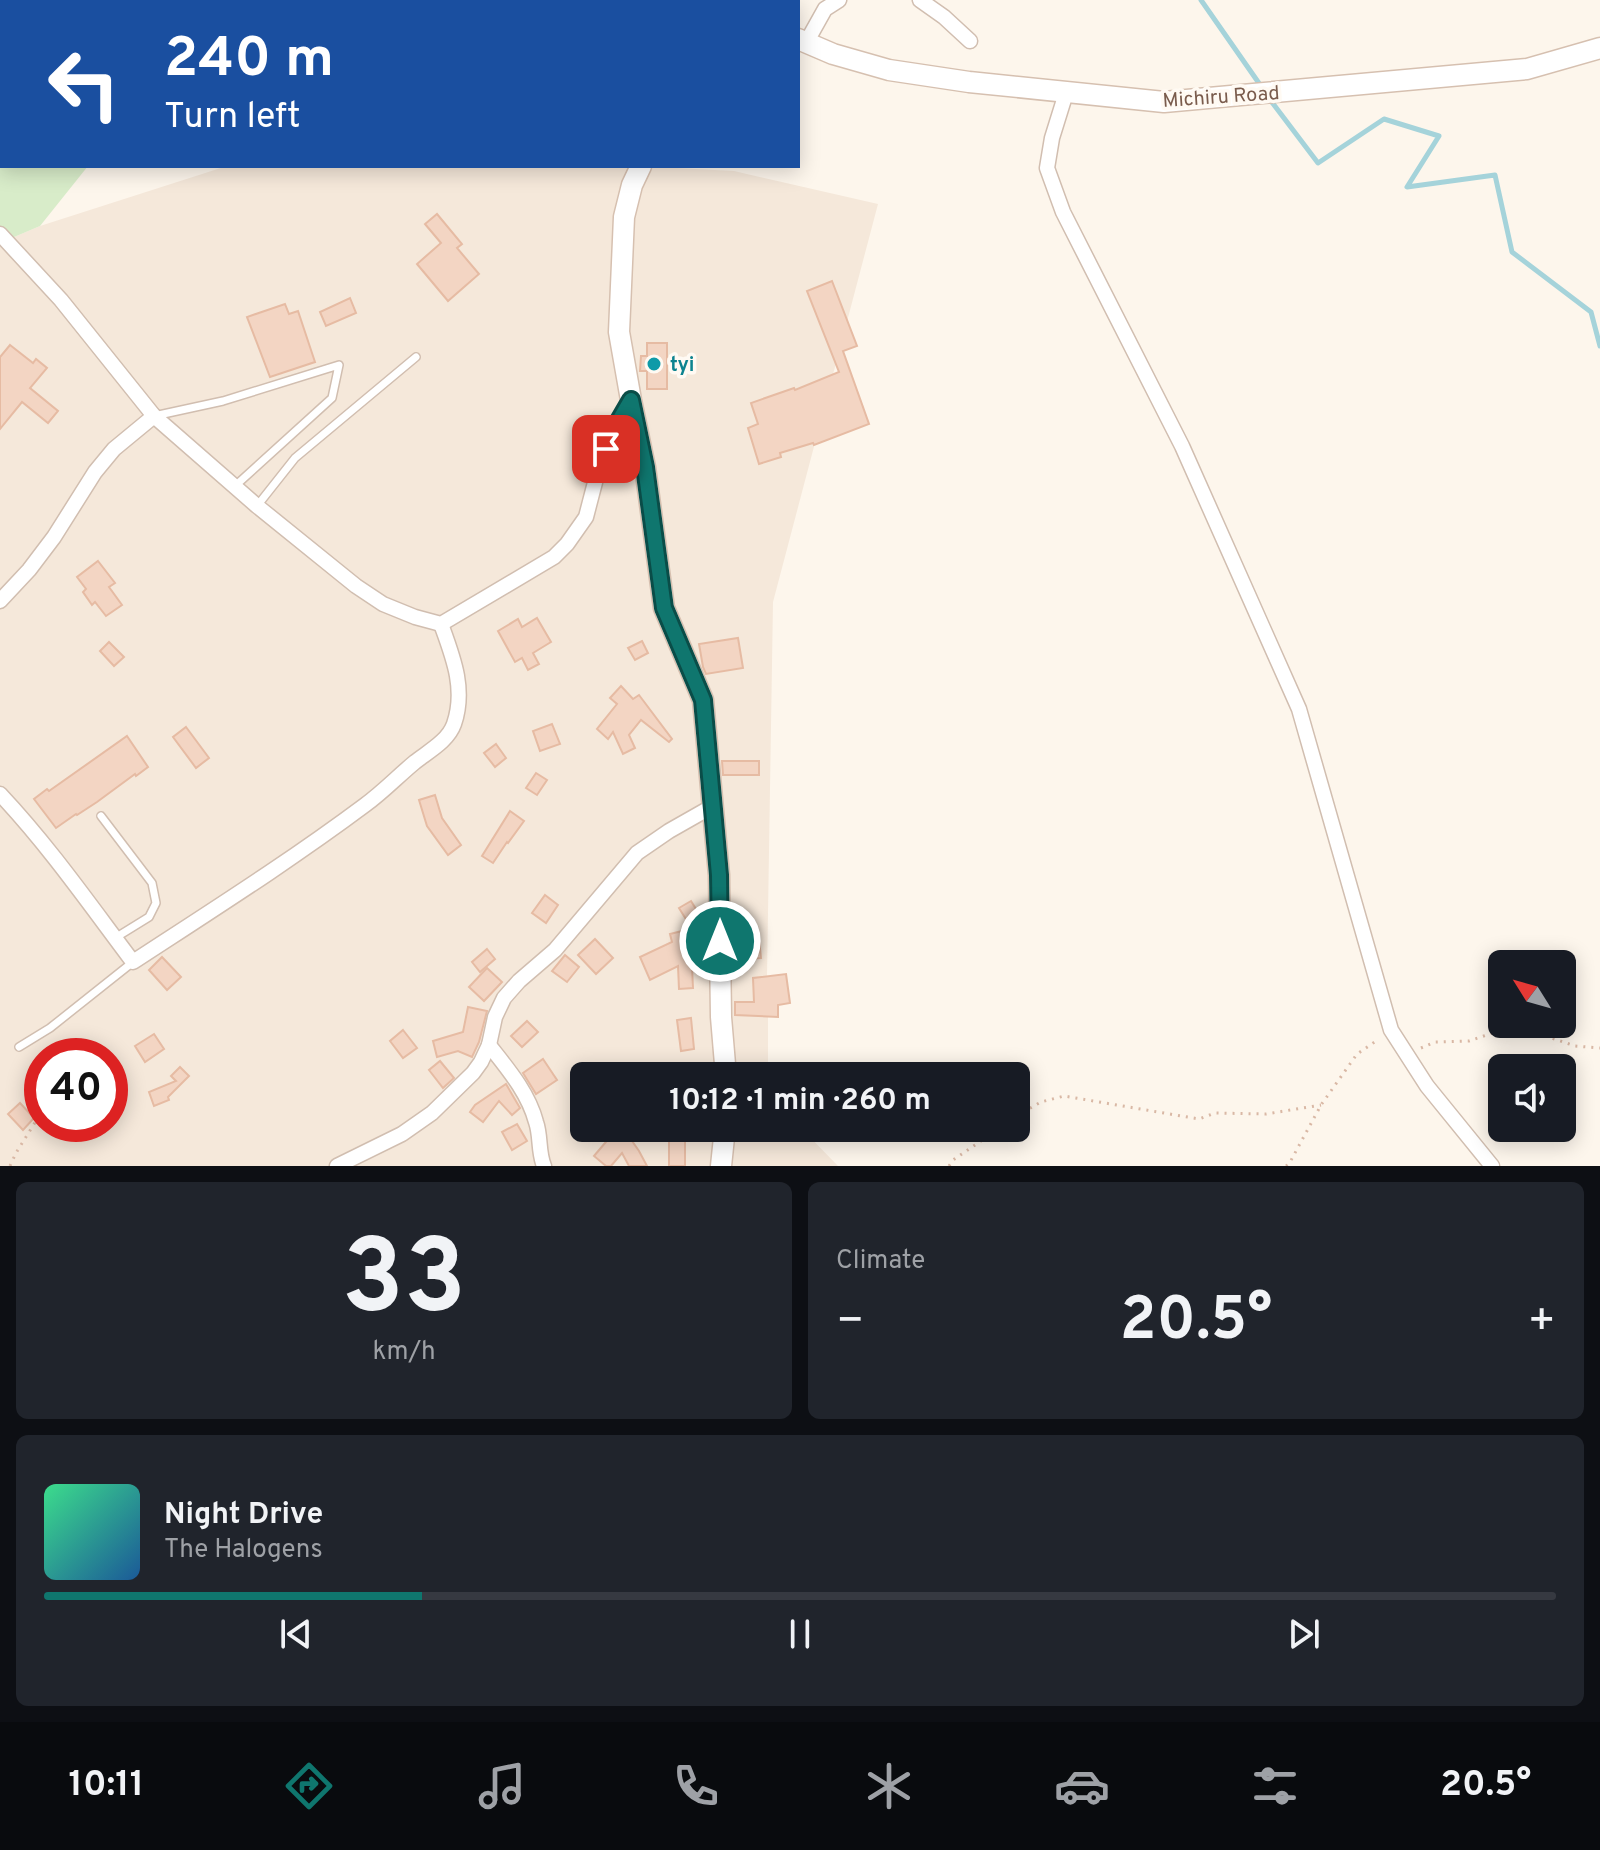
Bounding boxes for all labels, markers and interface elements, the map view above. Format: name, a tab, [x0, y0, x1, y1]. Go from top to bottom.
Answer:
text: 240 m	[164, 26, 334, 96]
icon: left	[32, 32, 136, 136]
street label: Michiru Road	[1162, 81, 1281, 115]
text: Turn left	[164, 95, 301, 141]
place label: tyi	[670, 353, 695, 379]
marker: tyi	[645, 355, 663, 373]
pin	[572, 415, 640, 483]
icon: arrive	[584, 427, 628, 471]
position arrow	[678, 899, 762, 983]
north arrow	[1488, 950, 1576, 1038]
map controls	[1488, 950, 1576, 1142]
speed limit sign: 40	[24, 1038, 128, 1142]
button: sound	[1488, 1054, 1576, 1142]
text: 10:12 · 1 min · 260 m	[669, 1083, 931, 1120]
text: 33	[342, 1218, 466, 1350]
text: Climate	[836, 1245, 925, 1278]
text: 20.5°	[1120, 1285, 1272, 1361]
text: −	[836, 1295, 864, 1351]
text: +	[1528, 1295, 1556, 1351]
text: km/h	[372, 1336, 436, 1369]
text: Night Drive	[164, 1497, 323, 1534]
text: The Halogens	[164, 1534, 323, 1567]
icon: previous	[274, 1612, 318, 1656]
icon: pause	[778, 1612, 822, 1656]
icon: next	[1282, 1612, 1326, 1656]
icon: directions	[281, 1758, 337, 1814]
icon: music	[474, 1758, 530, 1814]
icon: phone	[668, 1758, 724, 1814]
icon: climate	[861, 1758, 917, 1814]
icon: car	[1054, 1758, 1110, 1814]
icon: filters	[1247, 1758, 1303, 1814]
text: 10:11	[69, 1763, 144, 1809]
text: 20.5°	[1440, 1763, 1531, 1809]

